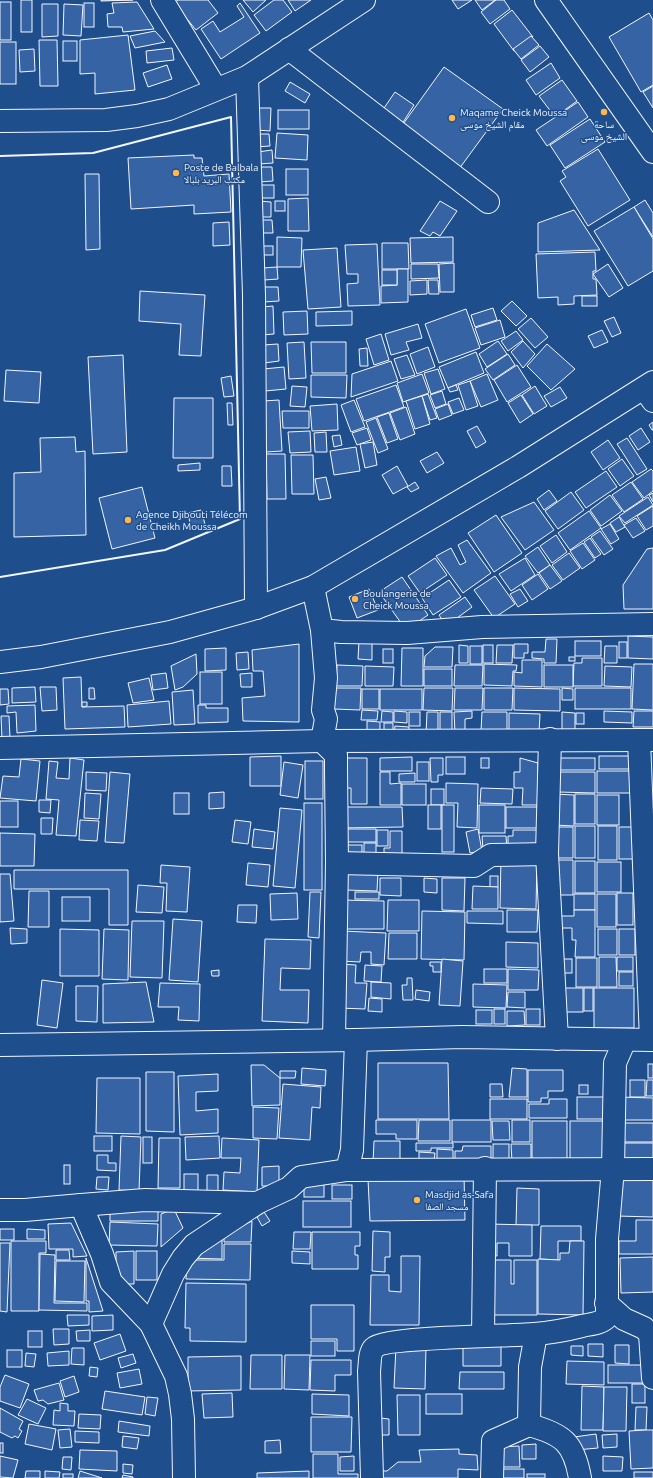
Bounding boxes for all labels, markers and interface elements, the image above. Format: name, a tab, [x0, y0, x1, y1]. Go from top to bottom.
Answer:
place label: Maqame Cheick Moussa مقام الشيخ موسى	[460, 107, 567, 132]
marker: ساحة الشيخ موسى	[599, 107, 609, 117]
marker: Maqame Cheick Moussa مقام الشيخ موسى	[447, 113, 457, 123]
place label: ساحة الشيخ موسى	[581, 119, 627, 143]
place label: Poste de Balbala مكتب البريد بلبالا	[184, 162, 258, 185]
marker: Poste de Balbala مكتب البريد بلبالا	[171, 168, 181, 178]
place label: Agence Djibouti Télécom de Cheikh Moussa	[136, 509, 248, 532]
marker: Agence Djibouti Télécom de Cheikh Moussa	[123, 515, 133, 525]
place label: Boulangerie de Cheick Moussa	[363, 588, 431, 611]
marker: Boulangerie de Cheick Moussa	[350, 594, 360, 604]
place label: Masdjid as-Safa مسجد الصفا	[425, 1189, 494, 1212]
marker: Masdjid as-Safa مسجد الصفا	[412, 1195, 422, 1205]

